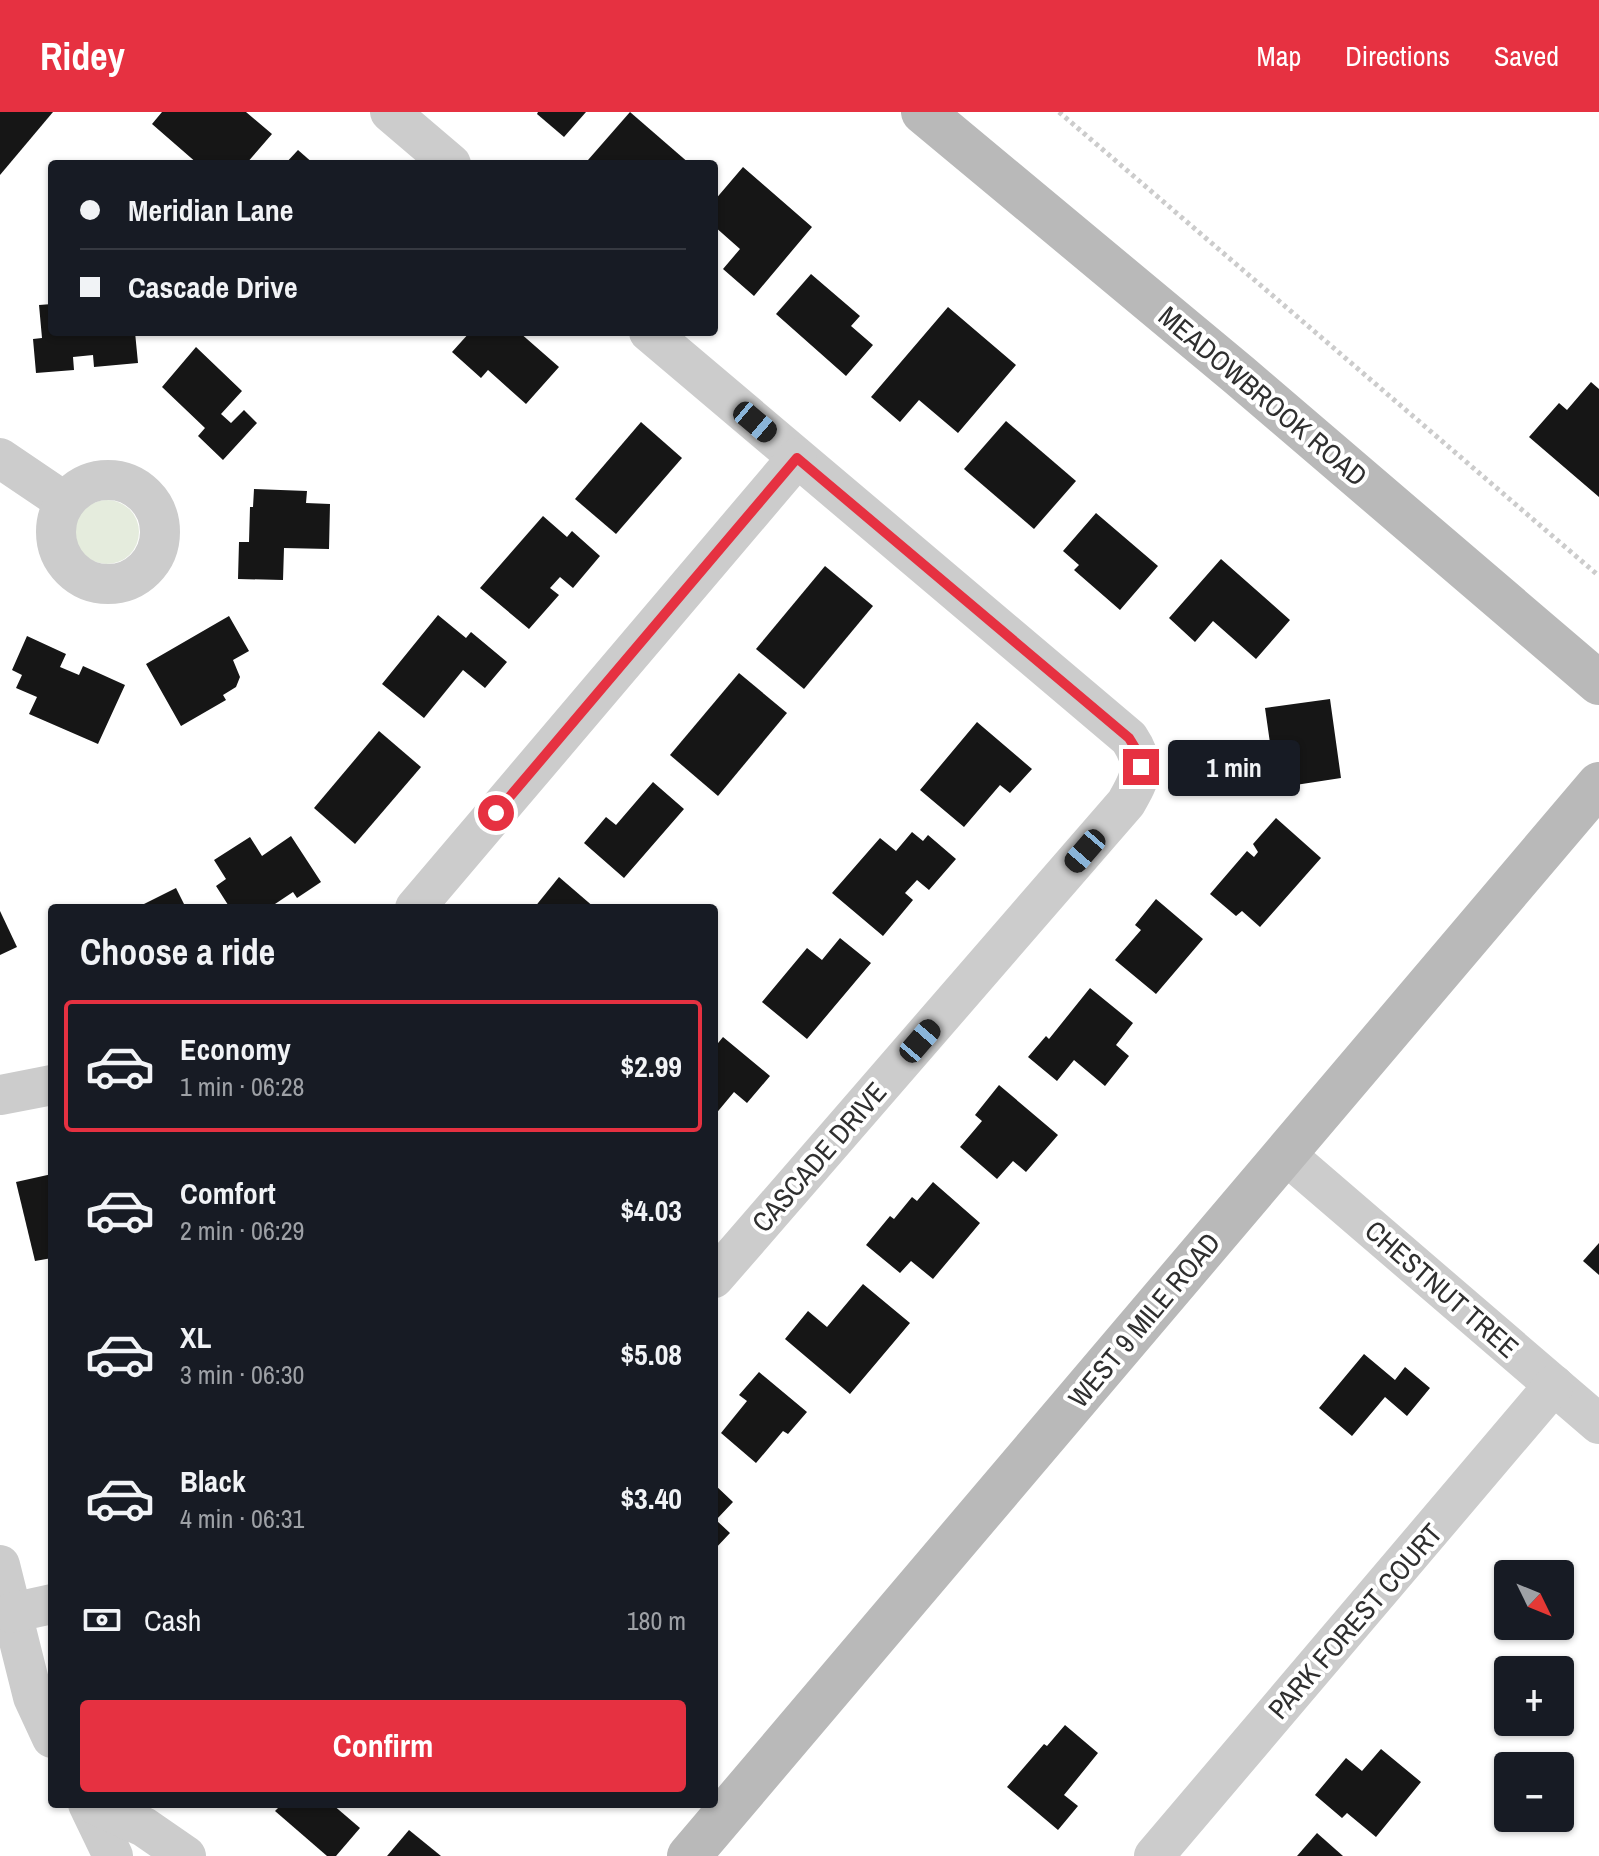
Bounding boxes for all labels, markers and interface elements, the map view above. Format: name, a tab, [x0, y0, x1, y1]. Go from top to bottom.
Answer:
text: Ridey	[40, 31, 125, 82]
text: Map	[1257, 37, 1301, 75]
text: Directions	[1345, 37, 1450, 75]
text: Saved	[1494, 37, 1559, 75]
text: Meridian Lane	[128, 190, 293, 230]
text: Cascade Drive	[128, 267, 298, 307]
street label: MEADOWBROOK ROAD	[1151, 297, 1375, 495]
car	[729, 397, 781, 447]
callout: 1 min	[1169, 739, 1301, 795]
route end	[1123, 749, 1159, 785]
text: 1 min	[1206, 750, 1262, 785]
route start	[478, 795, 514, 831]
car	[1060, 825, 1110, 877]
text: Choose a ride	[80, 928, 275, 976]
car	[895, 1015, 945, 1067]
text: Economy	[180, 1029, 291, 1069]
icon: car	[84, 1030, 156, 1102]
text: $2.99	[620, 1046, 682, 1086]
text: 1 min · 06:28	[180, 1069, 304, 1104]
street label: CASCADE DRIVE	[743, 1074, 895, 1240]
text: Comfort	[180, 1173, 276, 1213]
icon: car	[84, 1174, 156, 1246]
text: $4.03	[620, 1190, 682, 1230]
street label: CHESTNUT TREE	[1357, 1212, 1527, 1366]
text: 2 min · 06:29	[180, 1213, 304, 1248]
street label: WEST 9 MILE ROAD	[1059, 1224, 1229, 1416]
text: XL	[180, 1317, 211, 1357]
icon: car	[84, 1318, 156, 1390]
text: $5.08	[620, 1334, 682, 1374]
text: 3 min · 06:30	[180, 1357, 304, 1392]
text: Black	[180, 1461, 246, 1501]
icon: car	[84, 1462, 156, 1534]
text: $3.40	[620, 1478, 682, 1518]
text: 4 min · 06:31	[180, 1501, 304, 1536]
street label: PARK FOREST COURT	[1259, 1515, 1451, 1727]
north arrow	[1494, 1560, 1574, 1640]
map controls	[1494, 1560, 1574, 1832]
icon: cash	[80, 1598, 124, 1642]
text: Cash	[144, 1600, 201, 1640]
text: 180 m	[627, 1603, 686, 1638]
button: +	[1494, 1656, 1574, 1736]
button: Confirm	[80, 1700, 686, 1792]
button: −	[1494, 1752, 1574, 1832]

